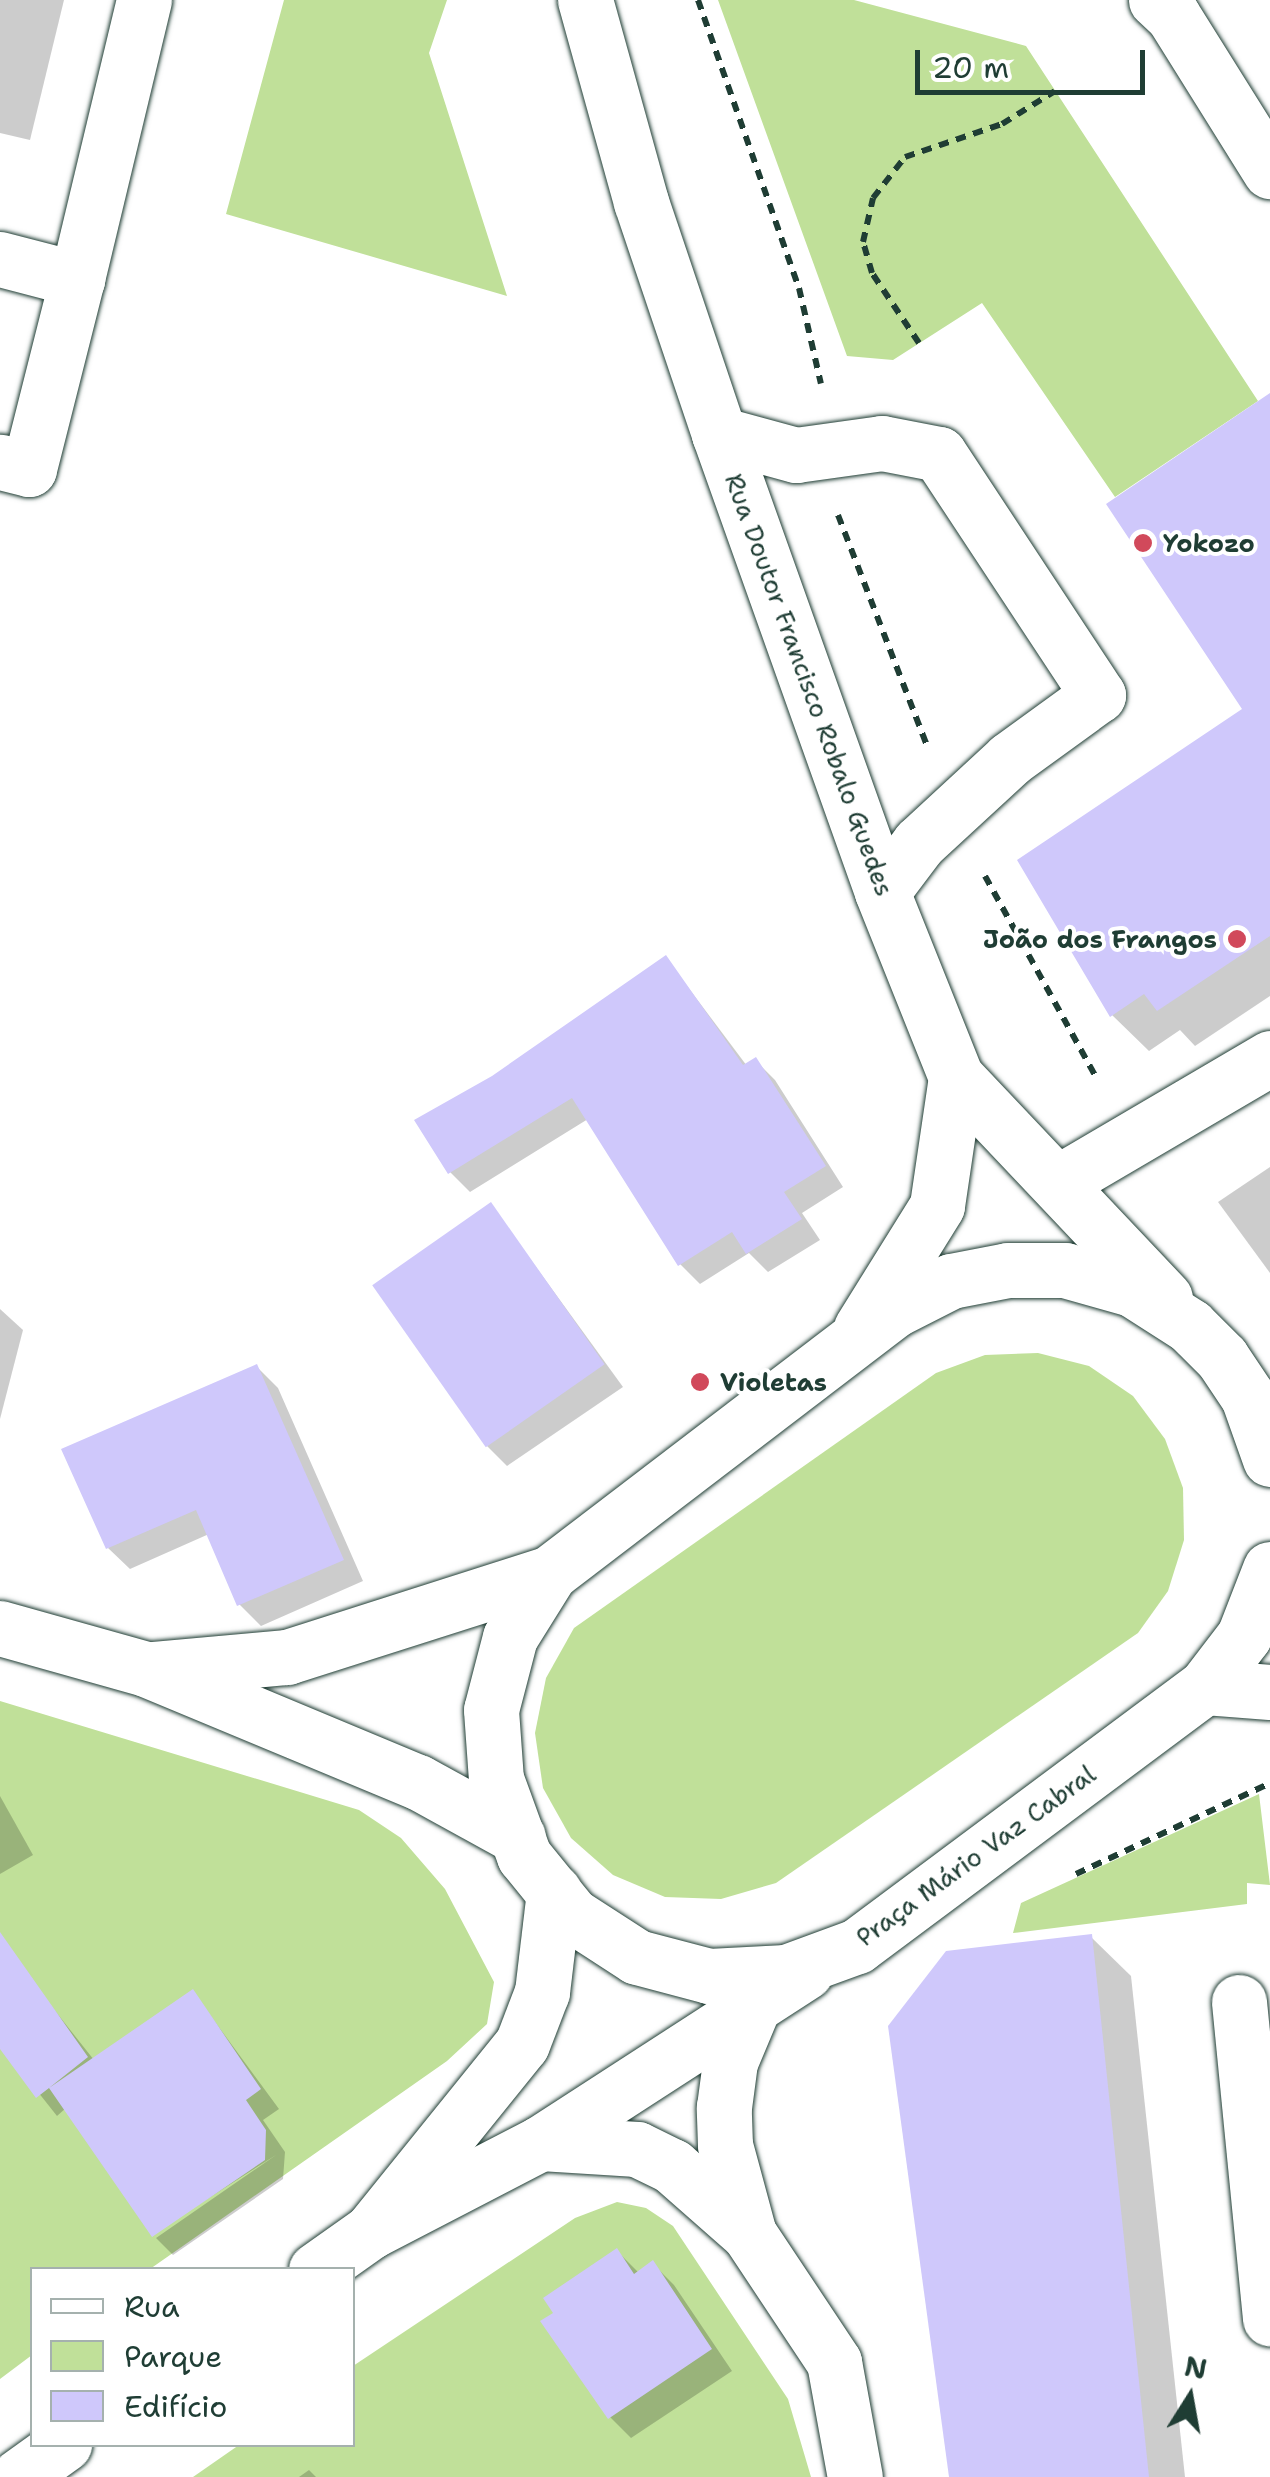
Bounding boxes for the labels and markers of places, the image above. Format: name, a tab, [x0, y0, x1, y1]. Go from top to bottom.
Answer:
place label: Yokozo	[1163, 528, 1255, 558]
marker: Yokozo	[1132, 532, 1154, 554]
place label: João dos Frangos	[983, 924, 1217, 954]
marker: João dos Frangos	[1226, 928, 1248, 950]
place label: Violetas	[720, 1367, 827, 1397]
marker: Violetas	[689, 1371, 711, 1393]

